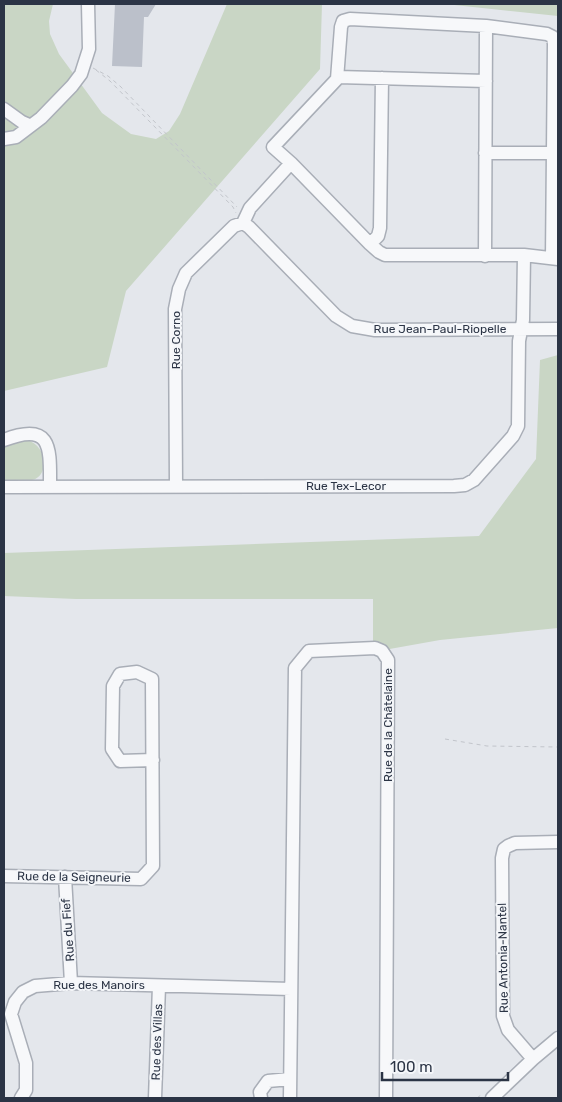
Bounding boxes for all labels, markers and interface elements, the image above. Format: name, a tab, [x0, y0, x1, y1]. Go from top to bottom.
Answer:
street label: Rue Corno	[169, 311, 183, 369]
street label: Rue Jean-Paul-Riopelle	[374, 322, 507, 336]
street label: Rue Tex-Lecor	[306, 479, 386, 493]
street label: Rue de la Châtelaine	[381, 668, 395, 782]
street label: Rue de la Seigneurie	[17, 869, 131, 885]
street label: Rue du Fief	[59, 898, 77, 962]
street label: Rue Antonia-Nantel	[495, 903, 511, 1013]
street label: Rue des Manoirs	[53, 978, 145, 992]
street label: Rue des Villas	[149, 1003, 165, 1081]
scale bar	[382, 1050, 508, 1082]
text: 100 m	[390, 1058, 432, 1076]

